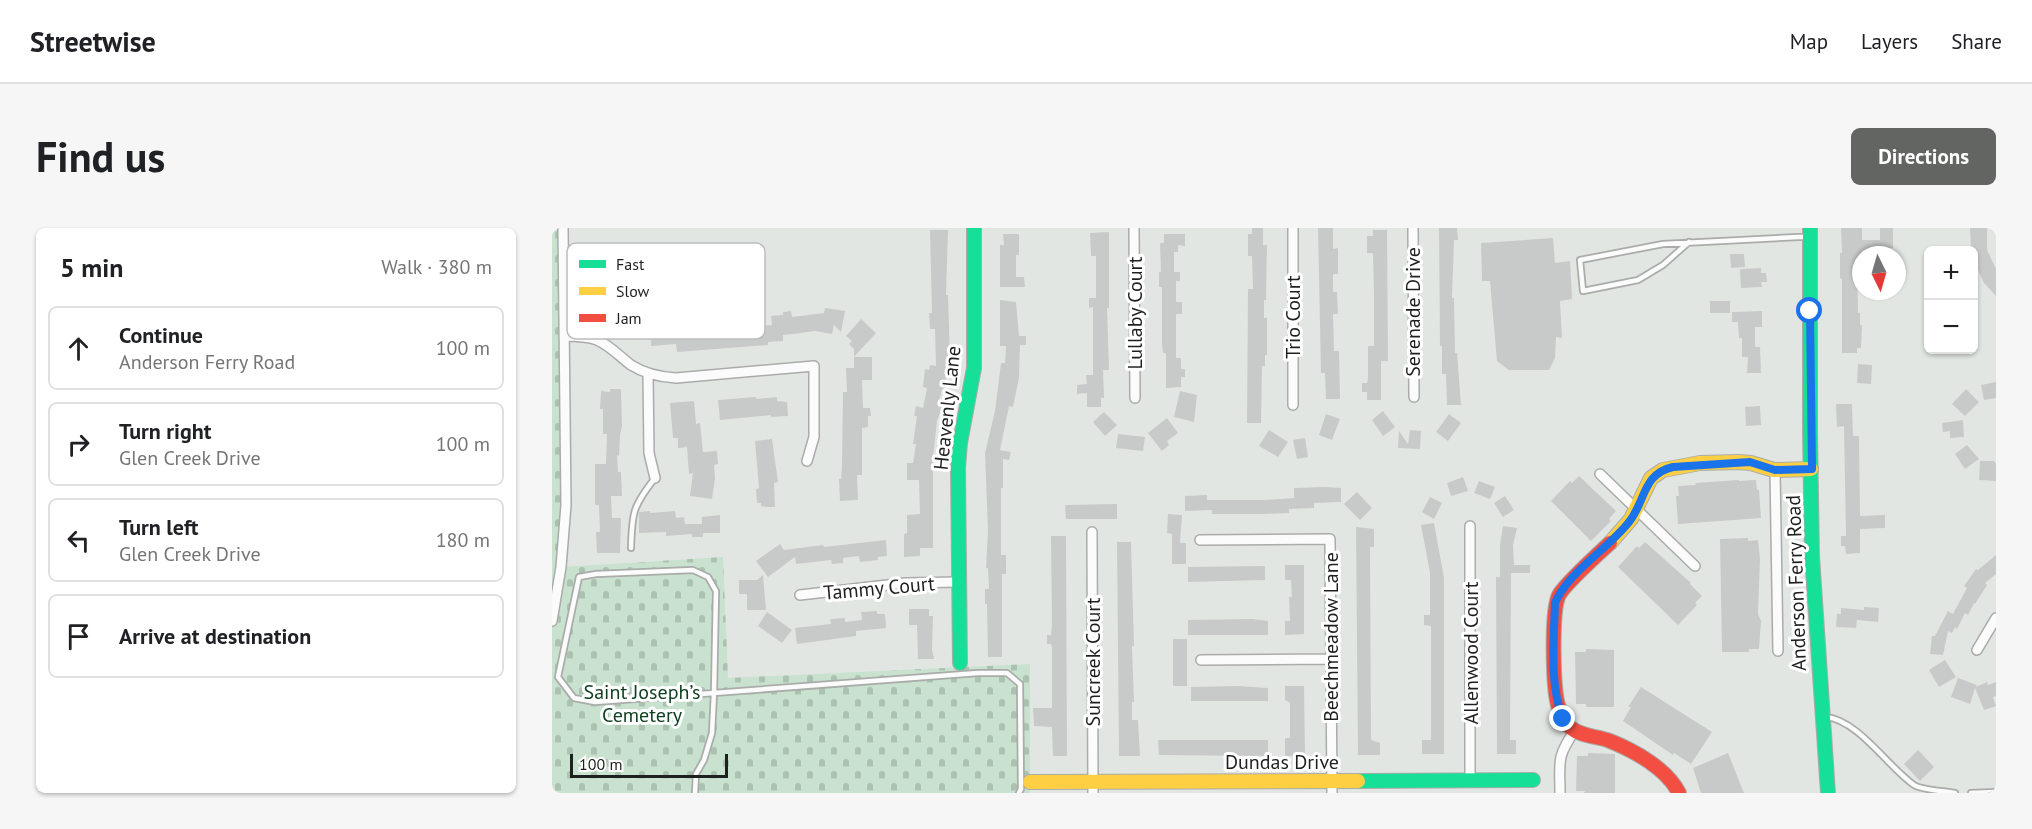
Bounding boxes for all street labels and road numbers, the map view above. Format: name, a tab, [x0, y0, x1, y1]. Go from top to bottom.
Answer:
street label: Serenade Drive	[1400, 247, 1426, 377]
street label: Lullaby Court	[1122, 256, 1148, 370]
street label: Trio Court	[1280, 275, 1306, 359]
street label: Heavenly Lane	[928, 345, 966, 471]
street label: Anderson Ferry Road	[1780, 495, 1812, 671]
street label: Beechmeadow Lane	[1318, 552, 1344, 722]
street label: Tammy Court	[822, 570, 936, 606]
street label: Allenwood Court	[1458, 581, 1484, 724]
street label: Suncreek Court	[1080, 597, 1106, 726]
street label: Dundas Drive	[1225, 749, 1339, 775]

